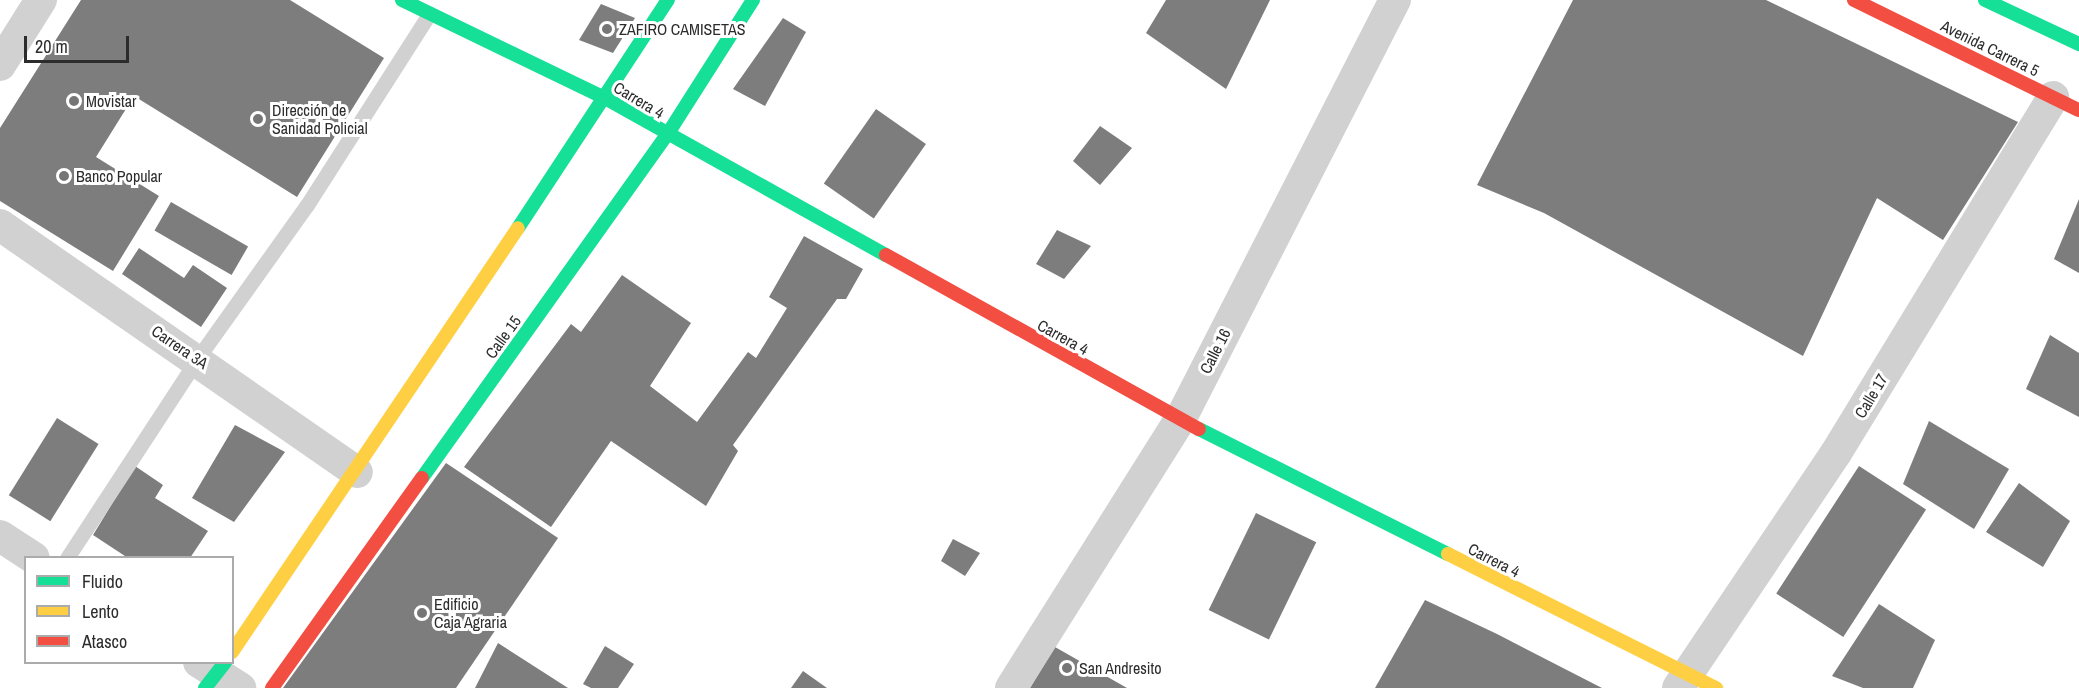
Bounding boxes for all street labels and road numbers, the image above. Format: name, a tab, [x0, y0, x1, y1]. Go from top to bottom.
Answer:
street label: Avenida Carrera 5	[1938, 16, 2042, 80]
street label: Carrera 4	[610, 78, 668, 122]
street label: Calle 15	[481, 312, 525, 362]
street label: Carrera 4	[1034, 315, 1092, 359]
street label: Carrera 3A	[148, 321, 212, 373]
street label: Calle 16	[1196, 325, 1234, 377]
street label: Calle 17	[1850, 370, 1892, 422]
street label: Carrera 4	[1465, 539, 1523, 581]

